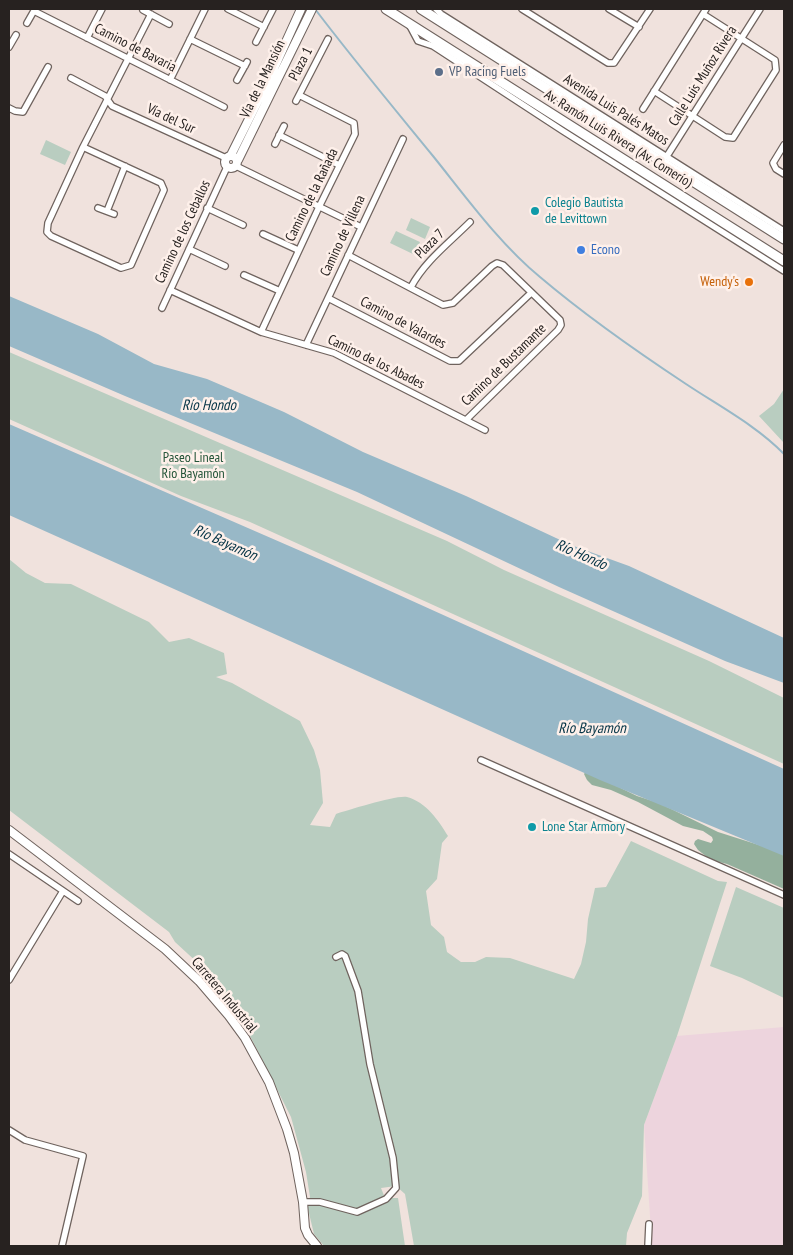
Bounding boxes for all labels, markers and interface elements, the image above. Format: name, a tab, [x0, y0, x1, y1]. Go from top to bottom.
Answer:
street label: Camino de Bavaria	[91, 20, 179, 76]
street label: Calle Luis Muñoz Rivera	[665, 23, 741, 129]
street label: Vía de la Mansión	[237, 37, 289, 121]
street label: Plaza 1	[286, 45, 316, 83]
place label: VP Racing Fuels	[449, 64, 526, 80]
marker: VP Racing Fuels	[433, 66, 445, 78]
street label: Avenida Luis Palés Matos	[560, 71, 672, 149]
street label: Av. Ramón Luis Rivera (Av. Comerío)	[541, 86, 695, 192]
street label: Vía del Sur	[144, 100, 198, 138]
street label: Camino de la Rañada	[282, 146, 342, 244]
street label: Camino de los Ceballos	[152, 178, 214, 286]
street label: Camino de Villena	[317, 193, 369, 279]
place label: Colegio Bautista de Levittown	[545, 195, 623, 228]
marker: Colegio Bautista de Levittown	[529, 205, 541, 217]
street label: Plaza 7	[412, 226, 448, 262]
place label: Econo	[591, 242, 620, 258]
marker: Econo	[575, 244, 587, 256]
place label: Wendy's	[700, 274, 739, 290]
marker: Wendy's	[743, 276, 755, 288]
street label: Camino de Valardes	[357, 293, 449, 353]
street label: Camino de Bustamante	[458, 320, 550, 410]
street label: Camino de los Abades	[325, 331, 427, 393]
water label: Río Hondo	[182, 397, 236, 415]
park label: Paseo Lineal Río Bayamón	[161, 450, 225, 482]
water label: Río Bayamón	[190, 521, 260, 565]
water label: Río Hondo	[553, 536, 609, 574]
water label: Río Bayamón	[558, 720, 626, 738]
place label: Lone Star Armory	[542, 819, 625, 835]
marker: Lone Star Armory	[526, 821, 538, 833]
street label: Carretera Industrial	[188, 954, 260, 1036]

